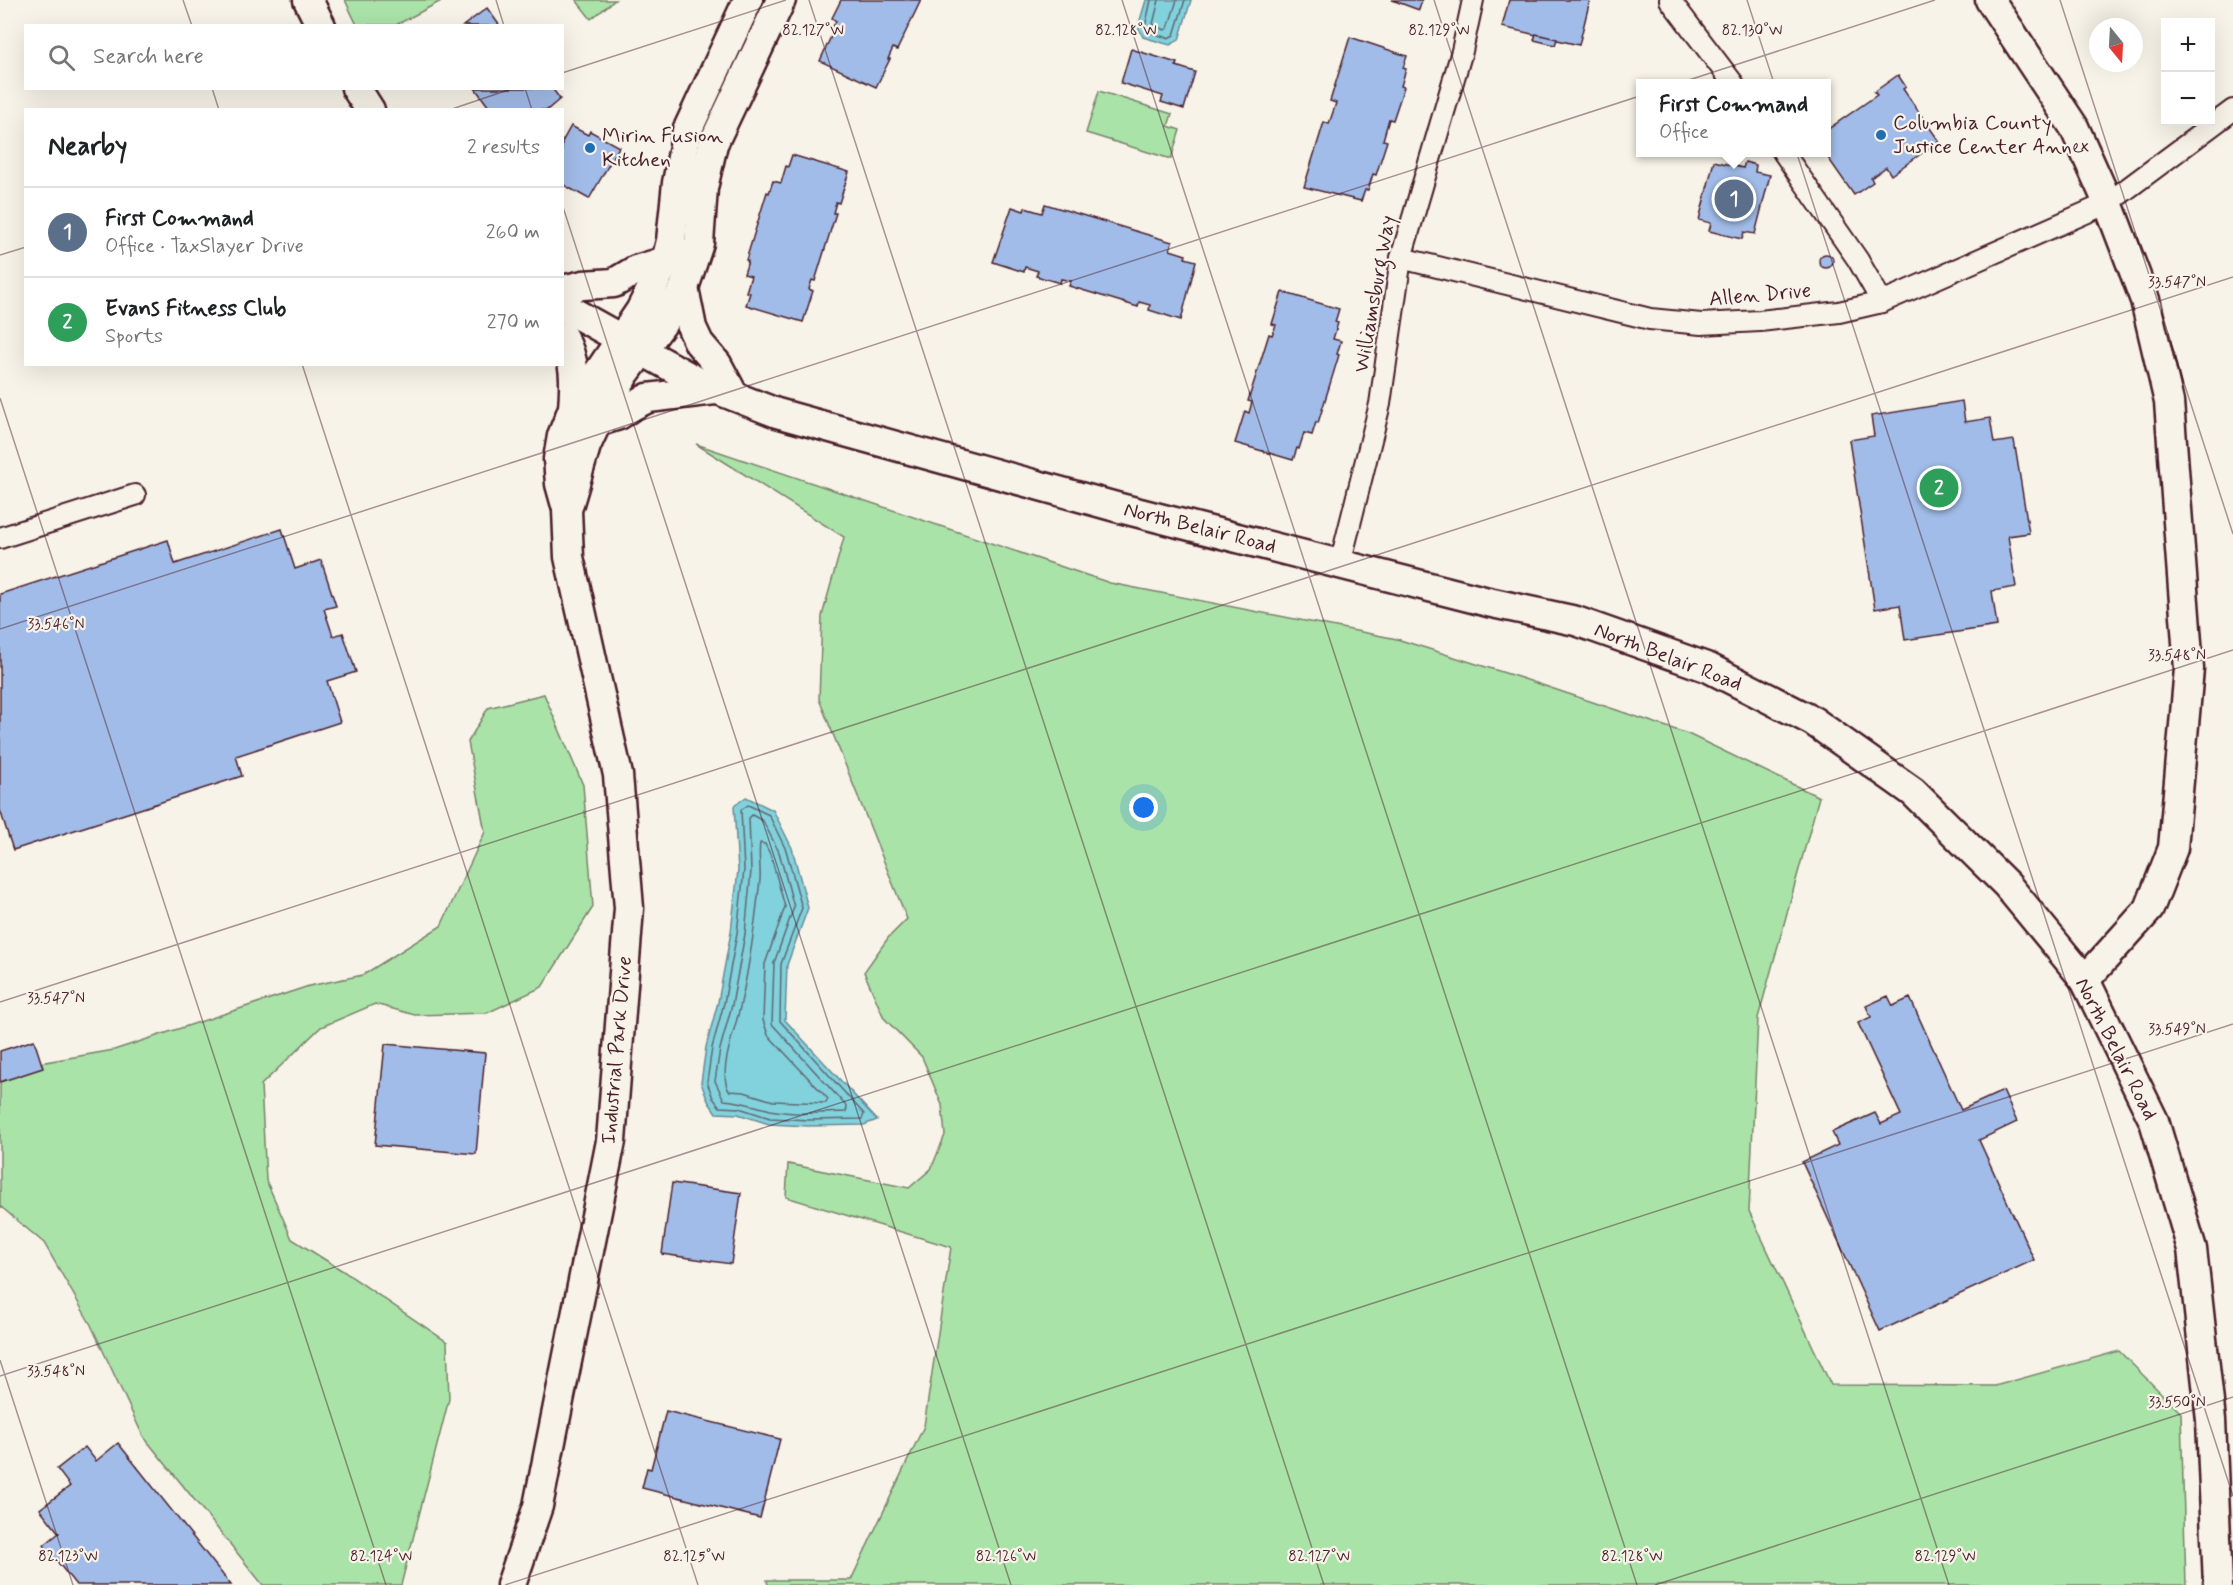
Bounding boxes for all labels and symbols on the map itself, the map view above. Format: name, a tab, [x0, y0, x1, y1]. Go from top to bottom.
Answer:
north arrow	[2089, 18, 2143, 72]
text: 82.127°W	[782, 21, 844, 41]
text: 82.128°W	[1095, 21, 1157, 41]
text: 82.129°W	[1408, 21, 1470, 41]
text: 82.130°W	[1722, 21, 1782, 41]
place label: Columbia County Justice Center Annex	[1893, 109, 2089, 161]
place label: Mirin Fusion Kitchen	[602, 122, 724, 174]
marker: Columbia County Justice Center Annex	[1874, 128, 1888, 142]
marker: Mirin Fusion Kitchen	[583, 141, 597, 155]
pin: 1	[1714, 176, 1754, 222]
street label: Williamsburg Way	[1347, 213, 1405, 375]
text: 33.547°N	[2148, 273, 2206, 293]
street label: Allen Drive	[1708, 277, 1812, 313]
pin: 2	[1920, 466, 1958, 510]
street label: North Belair Road	[1121, 496, 1279, 560]
text: 33.546°N	[28, 615, 84, 635]
street label: North Belair Road	[1590, 616, 1746, 698]
text: 33.548°N	[2148, 646, 2206, 666]
your location	[1129, 793, 1158, 822]
street label: Industrial Park Drive	[595, 955, 639, 1145]
street label: North Belair Road	[2068, 973, 2164, 1125]
text: 33.547°N	[27, 989, 85, 1009]
text: 33.549°N	[2148, 1020, 2206, 1040]
text: 33.548°N	[27, 1362, 85, 1382]
text: 33.550°N	[2148, 1393, 2206, 1413]
text: 82.123°W	[38, 1547, 98, 1567]
text: 82.124°W	[350, 1547, 412, 1567]
text: 82.125°W	[663, 1547, 725, 1567]
text: 82.126°W	[976, 1547, 1036, 1567]
text: 82.127°W	[1288, 1547, 1350, 1567]
text: 82.128°W	[1601, 1547, 1663, 1567]
text: 82.129°W	[1914, 1547, 1976, 1567]

